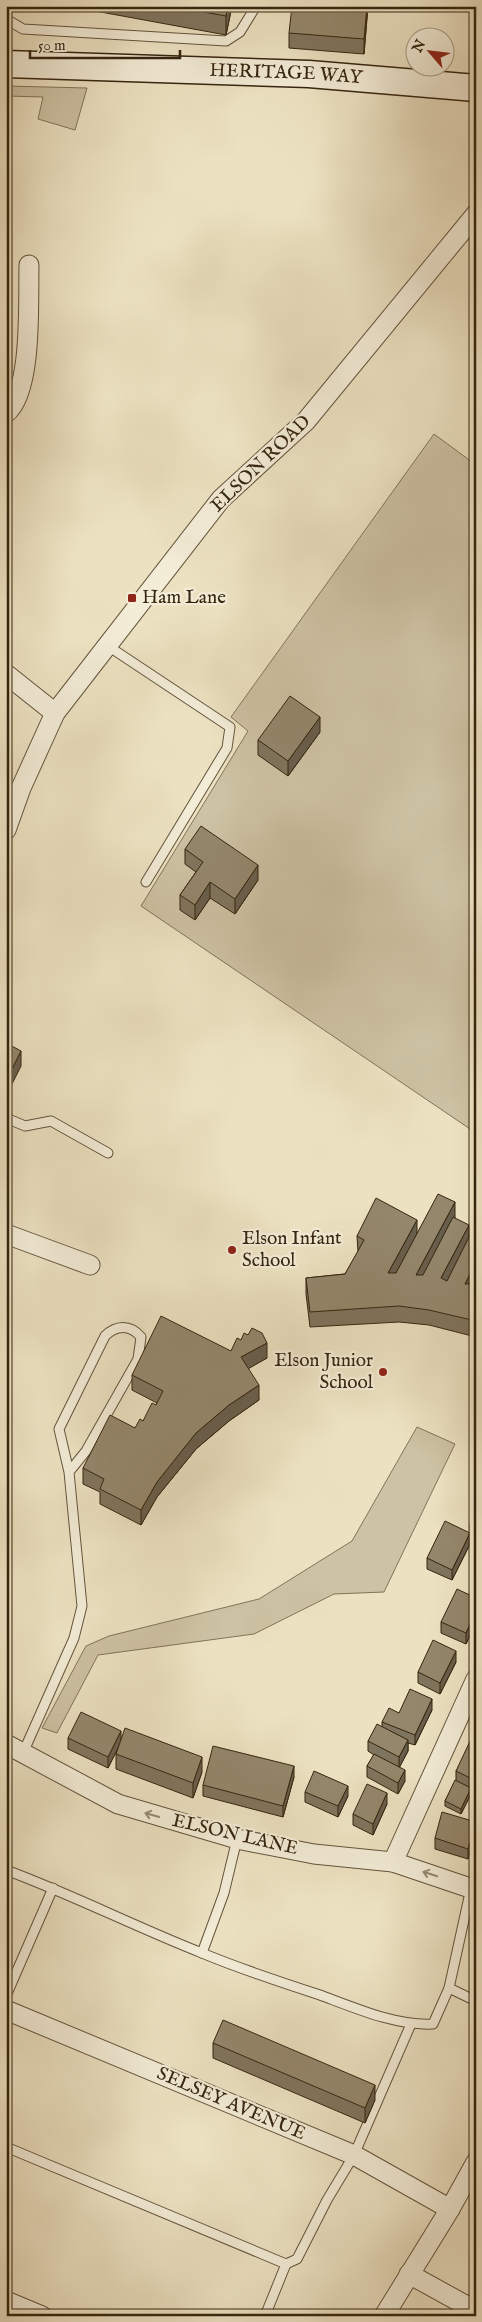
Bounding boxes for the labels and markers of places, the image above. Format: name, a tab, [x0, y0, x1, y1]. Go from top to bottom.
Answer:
place label: Ham Lane	[142, 586, 226, 610]
marker: Ham Lane	[126, 592, 138, 604]
place label: Elson Infant School	[242, 1227, 342, 1273]
marker: Elson Infant School	[226, 1244, 238, 1256]
place label: Elson Junior School	[274, 1349, 374, 1395]
marker: Elson Junior School	[377, 1366, 389, 1378]

